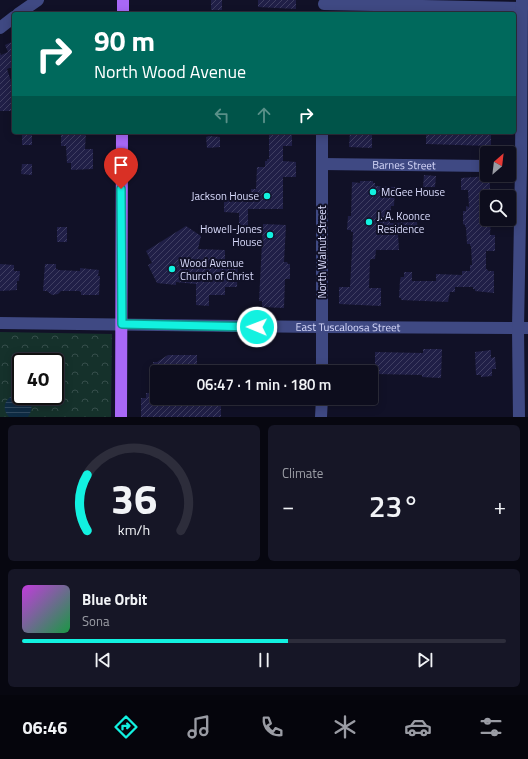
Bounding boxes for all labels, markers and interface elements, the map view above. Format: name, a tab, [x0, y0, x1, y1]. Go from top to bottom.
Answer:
text: 90 m	[94, 19, 155, 62]
icon: right	[28, 28, 80, 80]
text: North Wood Avenue	[94, 58, 246, 85]
icon: left	[211, 104, 233, 126]
icon: ahead	[253, 104, 275, 126]
icon: right	[295, 104, 317, 126]
north arrow	[480, 146, 516, 182]
map controls	[480, 146, 516, 226]
pin	[104, 148, 138, 189]
icon: arrive	[110, 154, 132, 176]
street label: Barnes Street	[372, 157, 436, 173]
place label: McGee House	[381, 184, 445, 200]
marker: McGee House	[368, 187, 378, 197]
place label: Jackson House	[191, 188, 259, 204]
button: search	[480, 190, 516, 226]
marker: Jackson House	[262, 191, 272, 201]
street label: North Walnut Street	[314, 205, 330, 299]
place label: J. A. Koonce Residence	[377, 208, 431, 237]
marker: J. A. Koonce Residence	[364, 217, 374, 227]
place label: Howell-Jones House	[200, 221, 262, 250]
marker: Howell-Jones House	[265, 230, 275, 240]
place label: Wood Avenue Church of Christ	[180, 255, 254, 284]
marker: Wood Avenue Church of Christ	[167, 264, 177, 274]
position arrow	[236, 306, 278, 348]
street label: East Tuscaloosa Street	[295, 319, 401, 335]
speed limit sign: 40	[12, 353, 64, 405]
text: 06:47 · 1 min · 180 m	[197, 373, 331, 396]
text: Climate	[282, 463, 323, 483]
text: 36	[111, 467, 157, 530]
text: 23°	[369, 483, 419, 529]
text: −	[282, 489, 294, 523]
text: +	[494, 489, 506, 523]
text: km/h	[118, 519, 150, 541]
text: Blue Orbit	[82, 588, 147, 611]
text: Sona	[82, 611, 109, 631]
icon: previous	[92, 649, 114, 671]
icon: pause	[253, 649, 275, 671]
icon: next	[414, 649, 436, 671]
icon: directions	[112, 713, 140, 741]
icon: music	[185, 713, 213, 741]
icon: phone	[258, 713, 286, 741]
icon: climate	[331, 713, 359, 741]
icon: car	[404, 713, 432, 741]
icon: filters	[477, 713, 505, 741]
text: 06:46	[23, 714, 67, 741]

